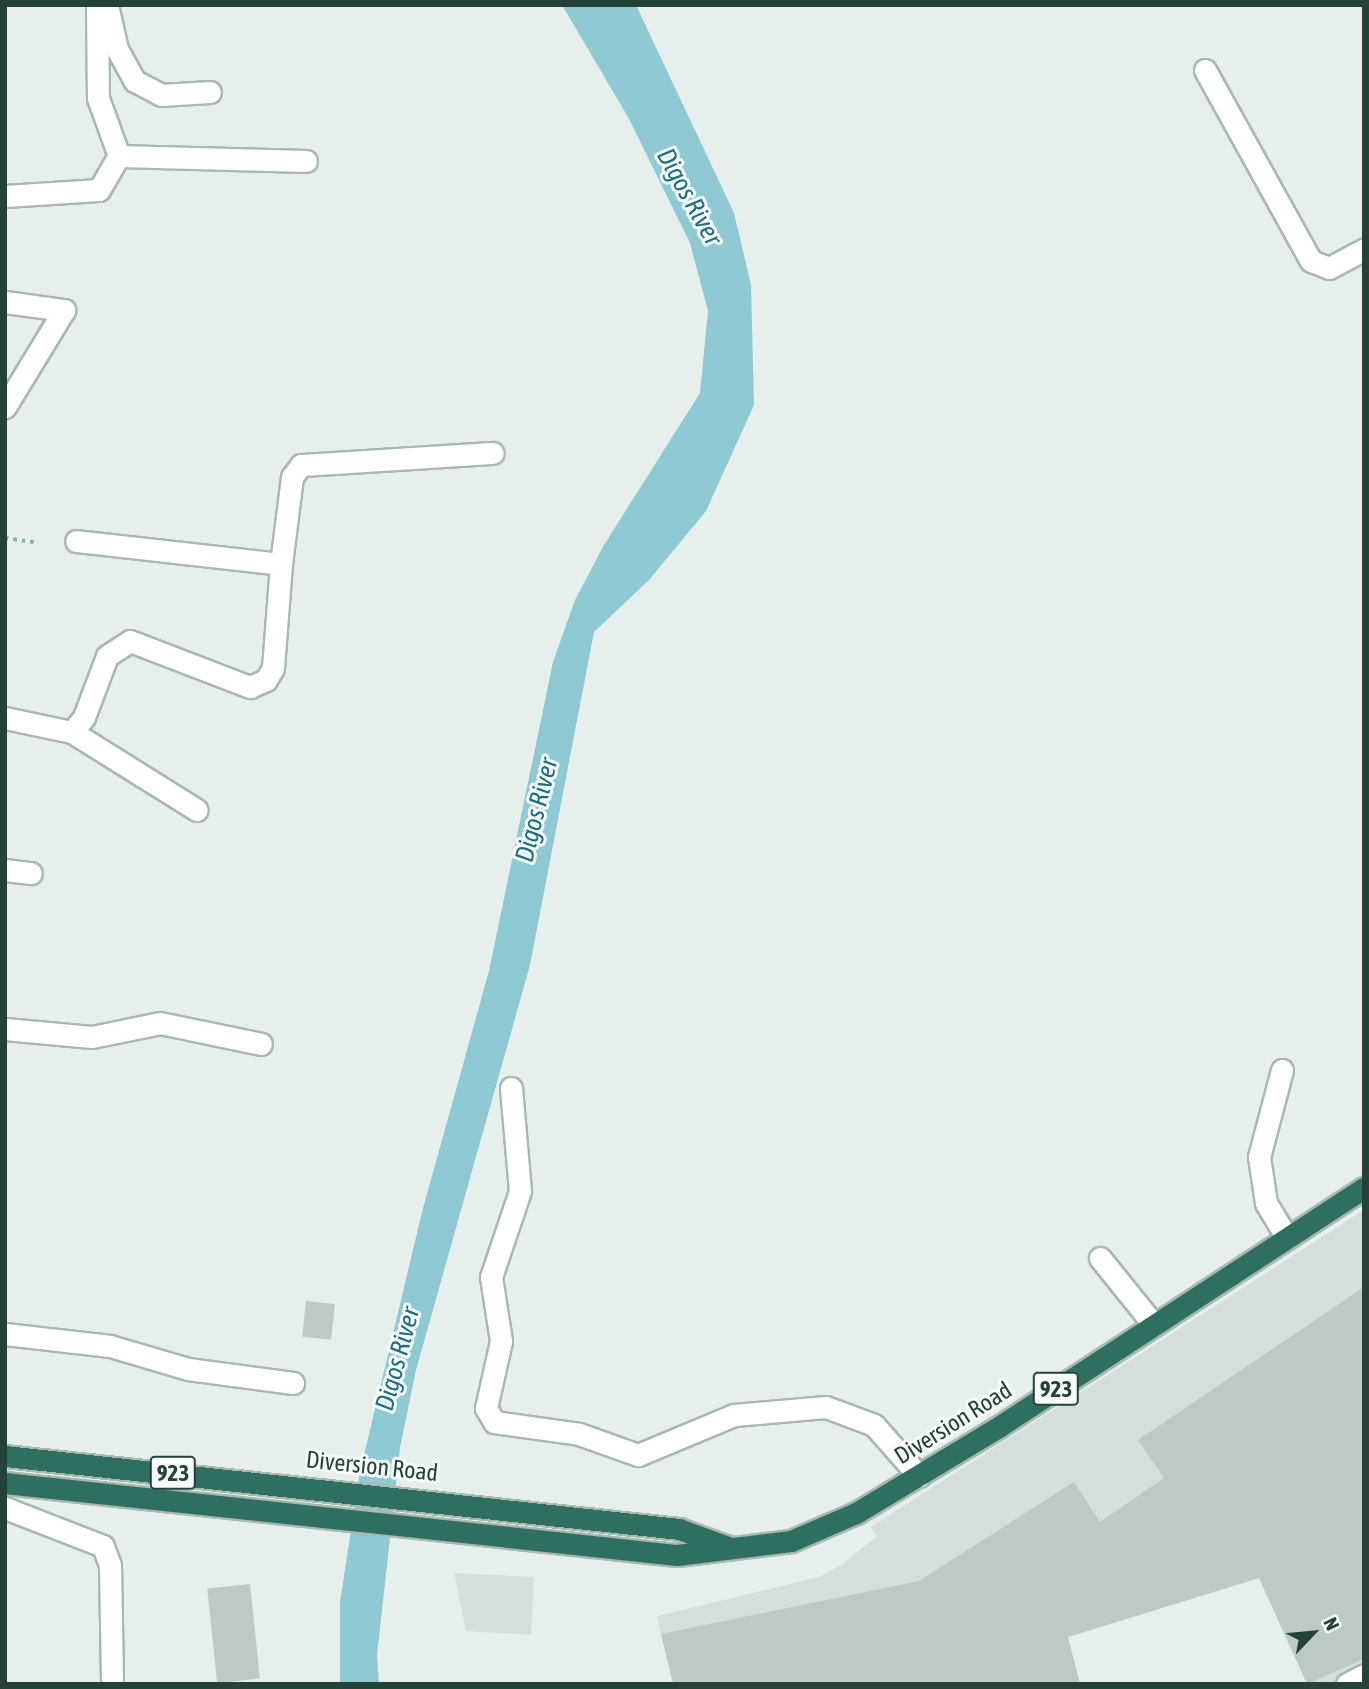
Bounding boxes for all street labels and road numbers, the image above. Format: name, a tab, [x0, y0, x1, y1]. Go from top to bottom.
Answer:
road number: 923	[1032, 1370, 1080, 1408]
street label: Diversion Road	[889, 1376, 1017, 1470]
street label: Diversion Road	[305, 1445, 439, 1487]
road number: 923	[148, 1454, 198, 1492]

